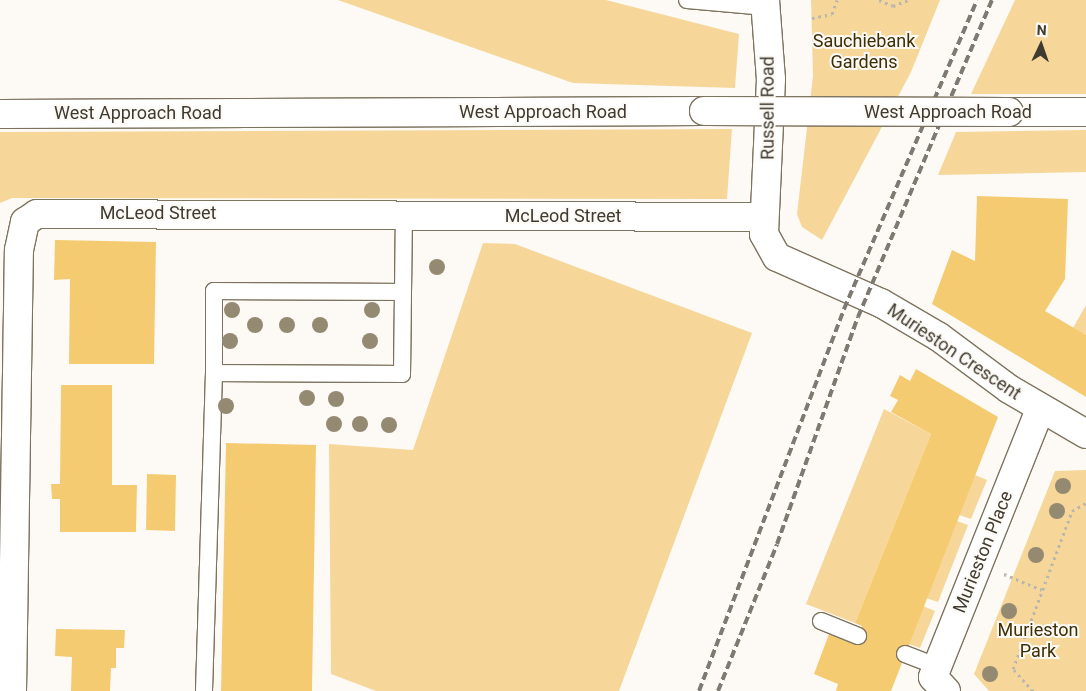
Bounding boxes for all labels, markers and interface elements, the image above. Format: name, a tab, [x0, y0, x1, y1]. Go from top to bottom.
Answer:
north arrow	[1016, 20, 1066, 70]
text: N	[1036, 22, 1047, 38]
park label: Sauchiebank Gardens	[813, 31, 915, 74]
street label: Russell Road	[757, 56, 779, 160]
street label: West Approach Road	[459, 101, 627, 123]
street label: West Approach Road	[864, 101, 1032, 123]
street label: West Approach Road	[54, 102, 222, 124]
street label: McLeod Street	[100, 202, 216, 224]
street label: McLeod Street	[505, 205, 621, 227]
street label: Murieston Crescent	[883, 299, 1025, 405]
street label: Murieston Place	[949, 488, 1017, 616]
park label: Murieston Park	[998, 620, 1078, 662]

